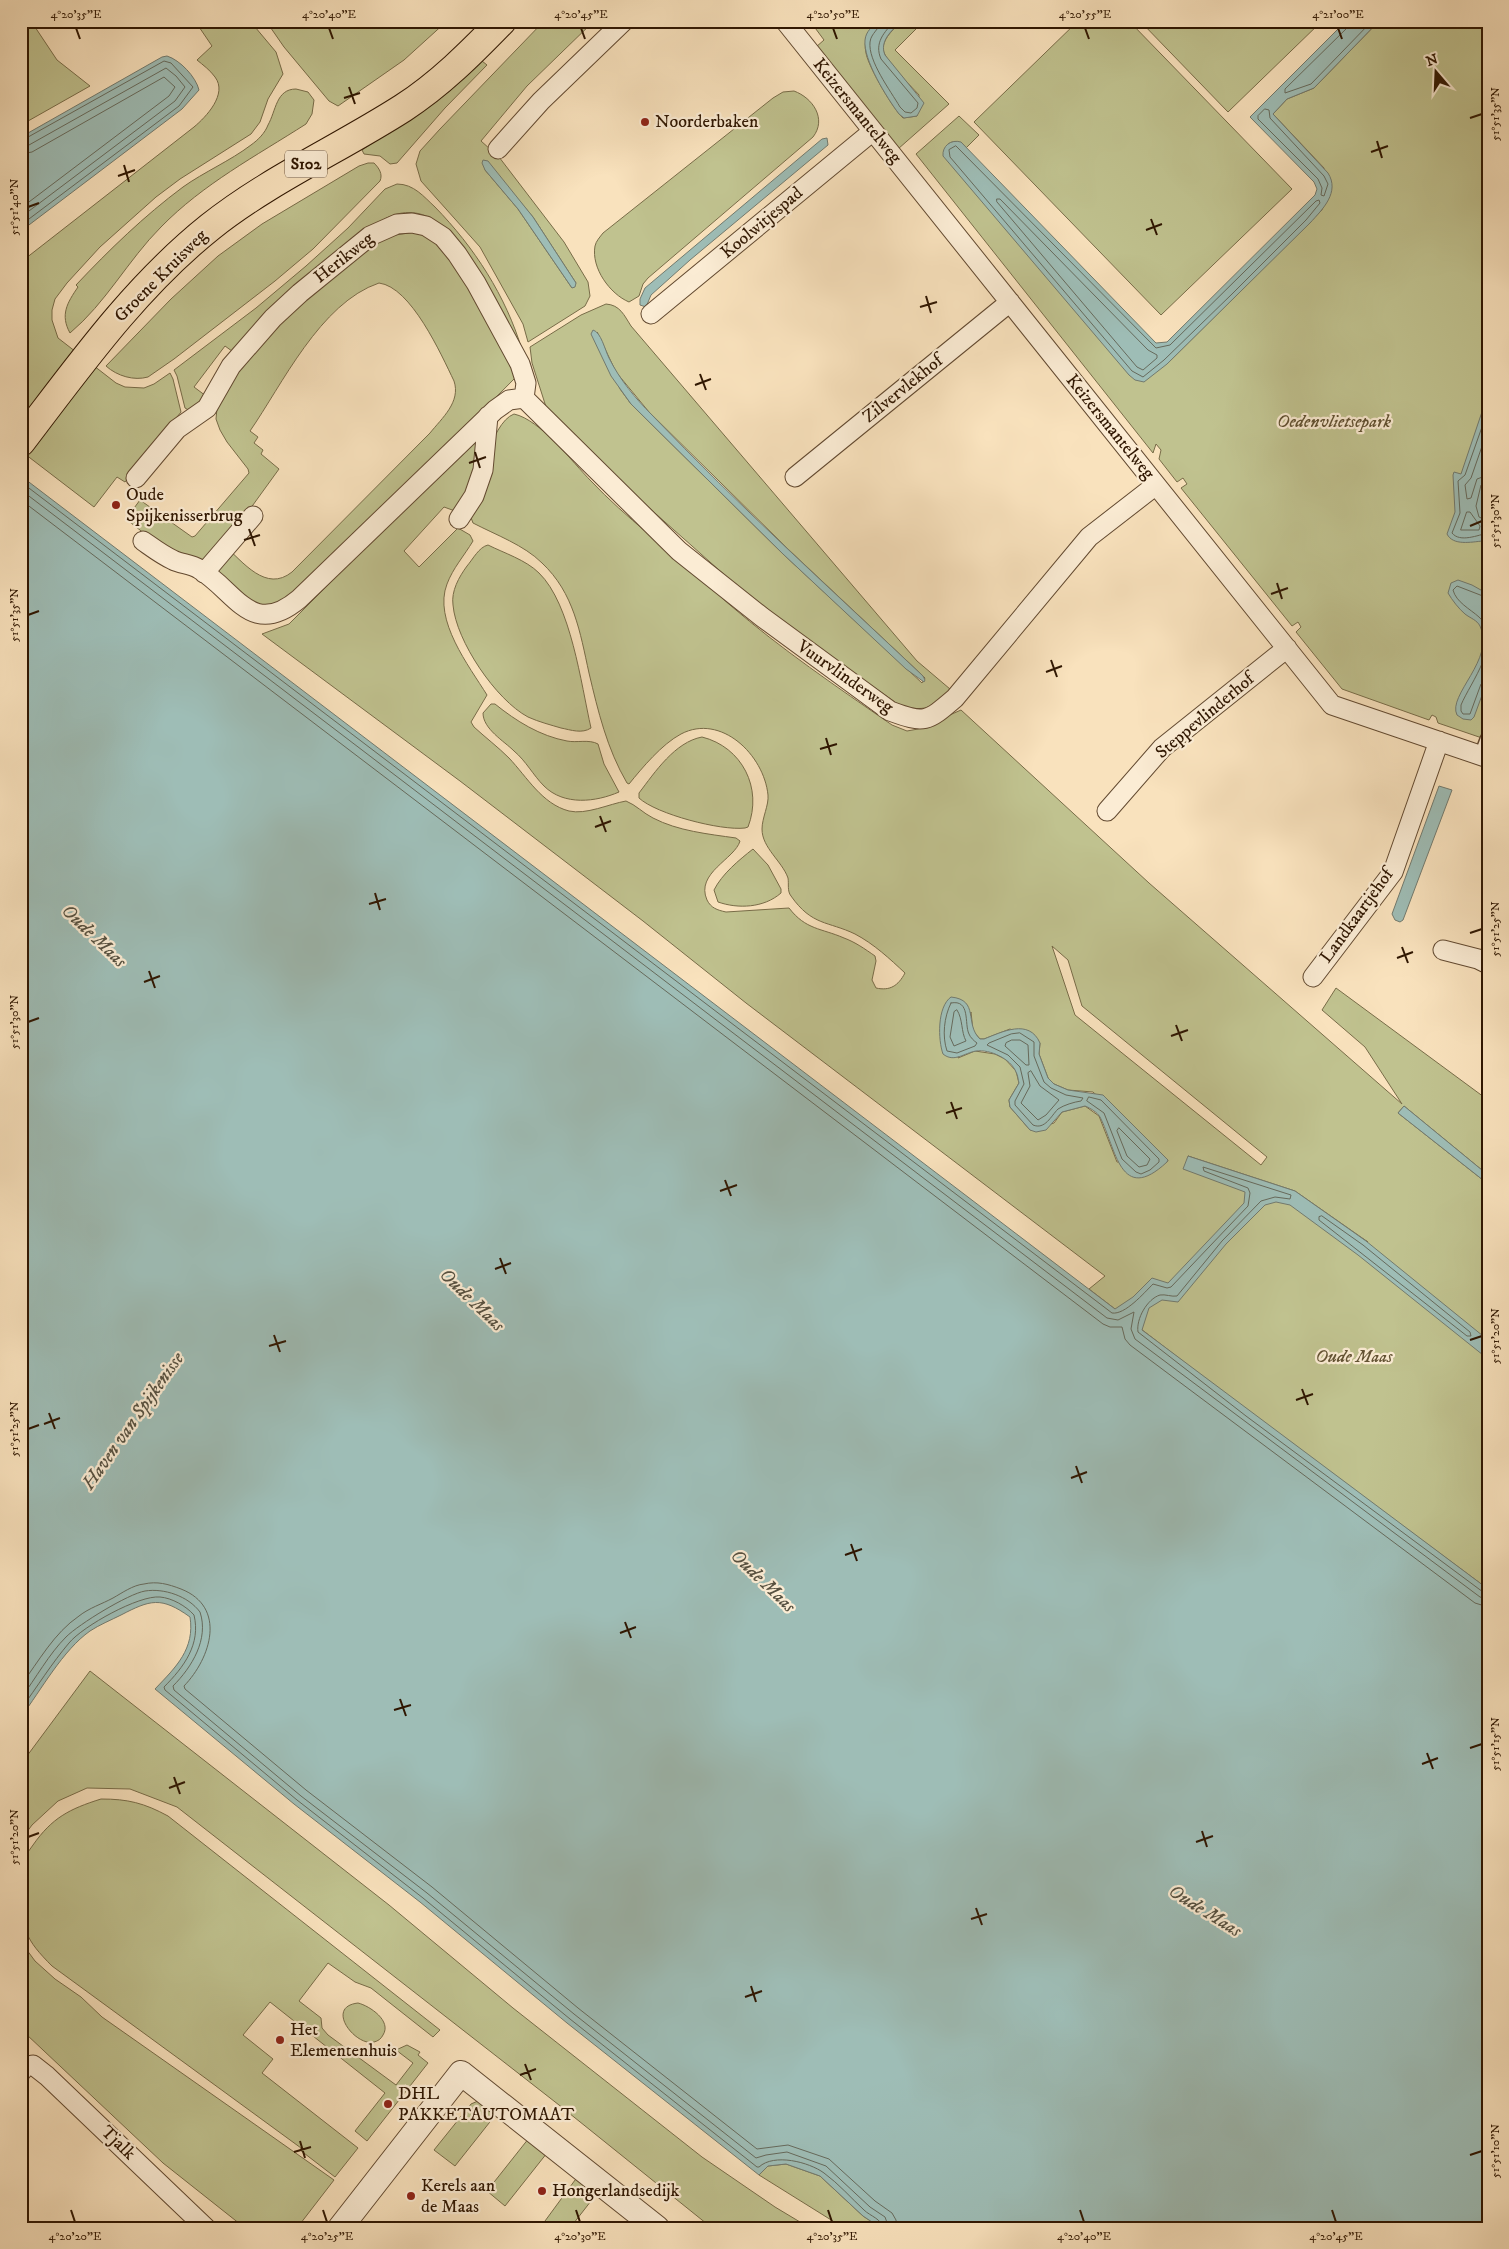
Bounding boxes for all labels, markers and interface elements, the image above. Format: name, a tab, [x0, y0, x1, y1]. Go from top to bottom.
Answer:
text: 4°20'35"E	[50, 7, 102, 22]
text: 4°20'40"E	[302, 7, 356, 22]
text: 4°20'45"E	[554, 7, 608, 22]
text: 4°20'50"E	[806, 7, 860, 22]
text: 4°20'55"E	[1059, 7, 1112, 22]
text: 4°21'00"E	[1312, 7, 1364, 22]
north arrow	[1412, 48, 1462, 98]
text: N	[1424, 50, 1441, 71]
street label: Keizersmantelweg	[808, 54, 906, 168]
text: 51°51'35"N	[1488, 87, 1503, 141]
place label: Noorderbaken	[655, 111, 759, 133]
marker: Noorderbaken	[639, 116, 651, 128]
road number: S102	[285, 150, 327, 178]
text: 51°51'40"N	[7, 178, 22, 235]
street label: Koolwitjespad	[716, 182, 808, 264]
street label: Groene Kruisweg	[110, 225, 212, 327]
street label: Herikweg	[310, 228, 379, 288]
street label: Zilvervlekhof	[858, 348, 950, 428]
street label: Keizersmantelweg	[1061, 370, 1159, 484]
park label: Oedenvlietsepark	[1277, 411, 1391, 433]
place label: Oude Spijkenisserbrug	[126, 484, 243, 527]
text: 51°51'30"N	[1488, 494, 1503, 548]
marker: Oude Spijkenisserbrug	[110, 499, 122, 511]
text: 51°51'35"N	[7, 588, 22, 642]
street label: Vuurvlinderweg	[792, 635, 898, 718]
street label: Steppevlinderhof	[1151, 666, 1261, 764]
street label: Landkaartjehof	[1315, 862, 1401, 967]
water label: Oude Maas	[57, 899, 132, 973]
text: 51°51'25"N	[1488, 901, 1503, 957]
text: 51°51'30"N	[7, 995, 22, 1049]
water label: Oude Maas	[435, 1263, 510, 1337]
text: 51°51'20"N	[1488, 1308, 1503, 1364]
park label: Oude Maas	[1315, 1346, 1393, 1368]
water label: Haven van Spijkenisse	[76, 1347, 190, 1496]
text: 51°51'25"N	[7, 1401, 22, 1457]
water label: Oude Maas	[726, 1544, 801, 1618]
text: 51°51'15"N	[1488, 1717, 1503, 1771]
text: 51°51'20"N	[7, 1809, 22, 1865]
water label: Oude Maas	[1164, 1880, 1247, 1943]
place label: Het Elementenhuis	[290, 2019, 397, 2062]
marker: Het Elementenhuis	[274, 2034, 286, 2046]
place label: DHL PAKKETAUTOMAAT	[398, 2083, 575, 2126]
marker: DHL PAKKETAUTOMAAT	[382, 2098, 394, 2110]
street label: Tjalk	[96, 2121, 140, 2165]
text: 51°51'10"N	[1488, 2124, 1503, 2178]
place label: Kerels aan de Maas	[421, 2175, 496, 2218]
place label: Hongerlandsedijk	[552, 2180, 680, 2202]
marker: Hongerlandsedijk	[536, 2185, 548, 2197]
marker: Kerels aan de Maas	[405, 2190, 417, 2202]
text: 4°20'20"E	[49, 2229, 102, 2244]
text: 4°20'25"E	[301, 2229, 354, 2244]
text: 4°20'30"E	[554, 2229, 606, 2244]
text: 4°20'35"E	[806, 2229, 858, 2244]
text: 4°20'40"E	[1057, 2229, 1111, 2244]
text: 4°20'45"E	[1309, 2229, 1363, 2244]

